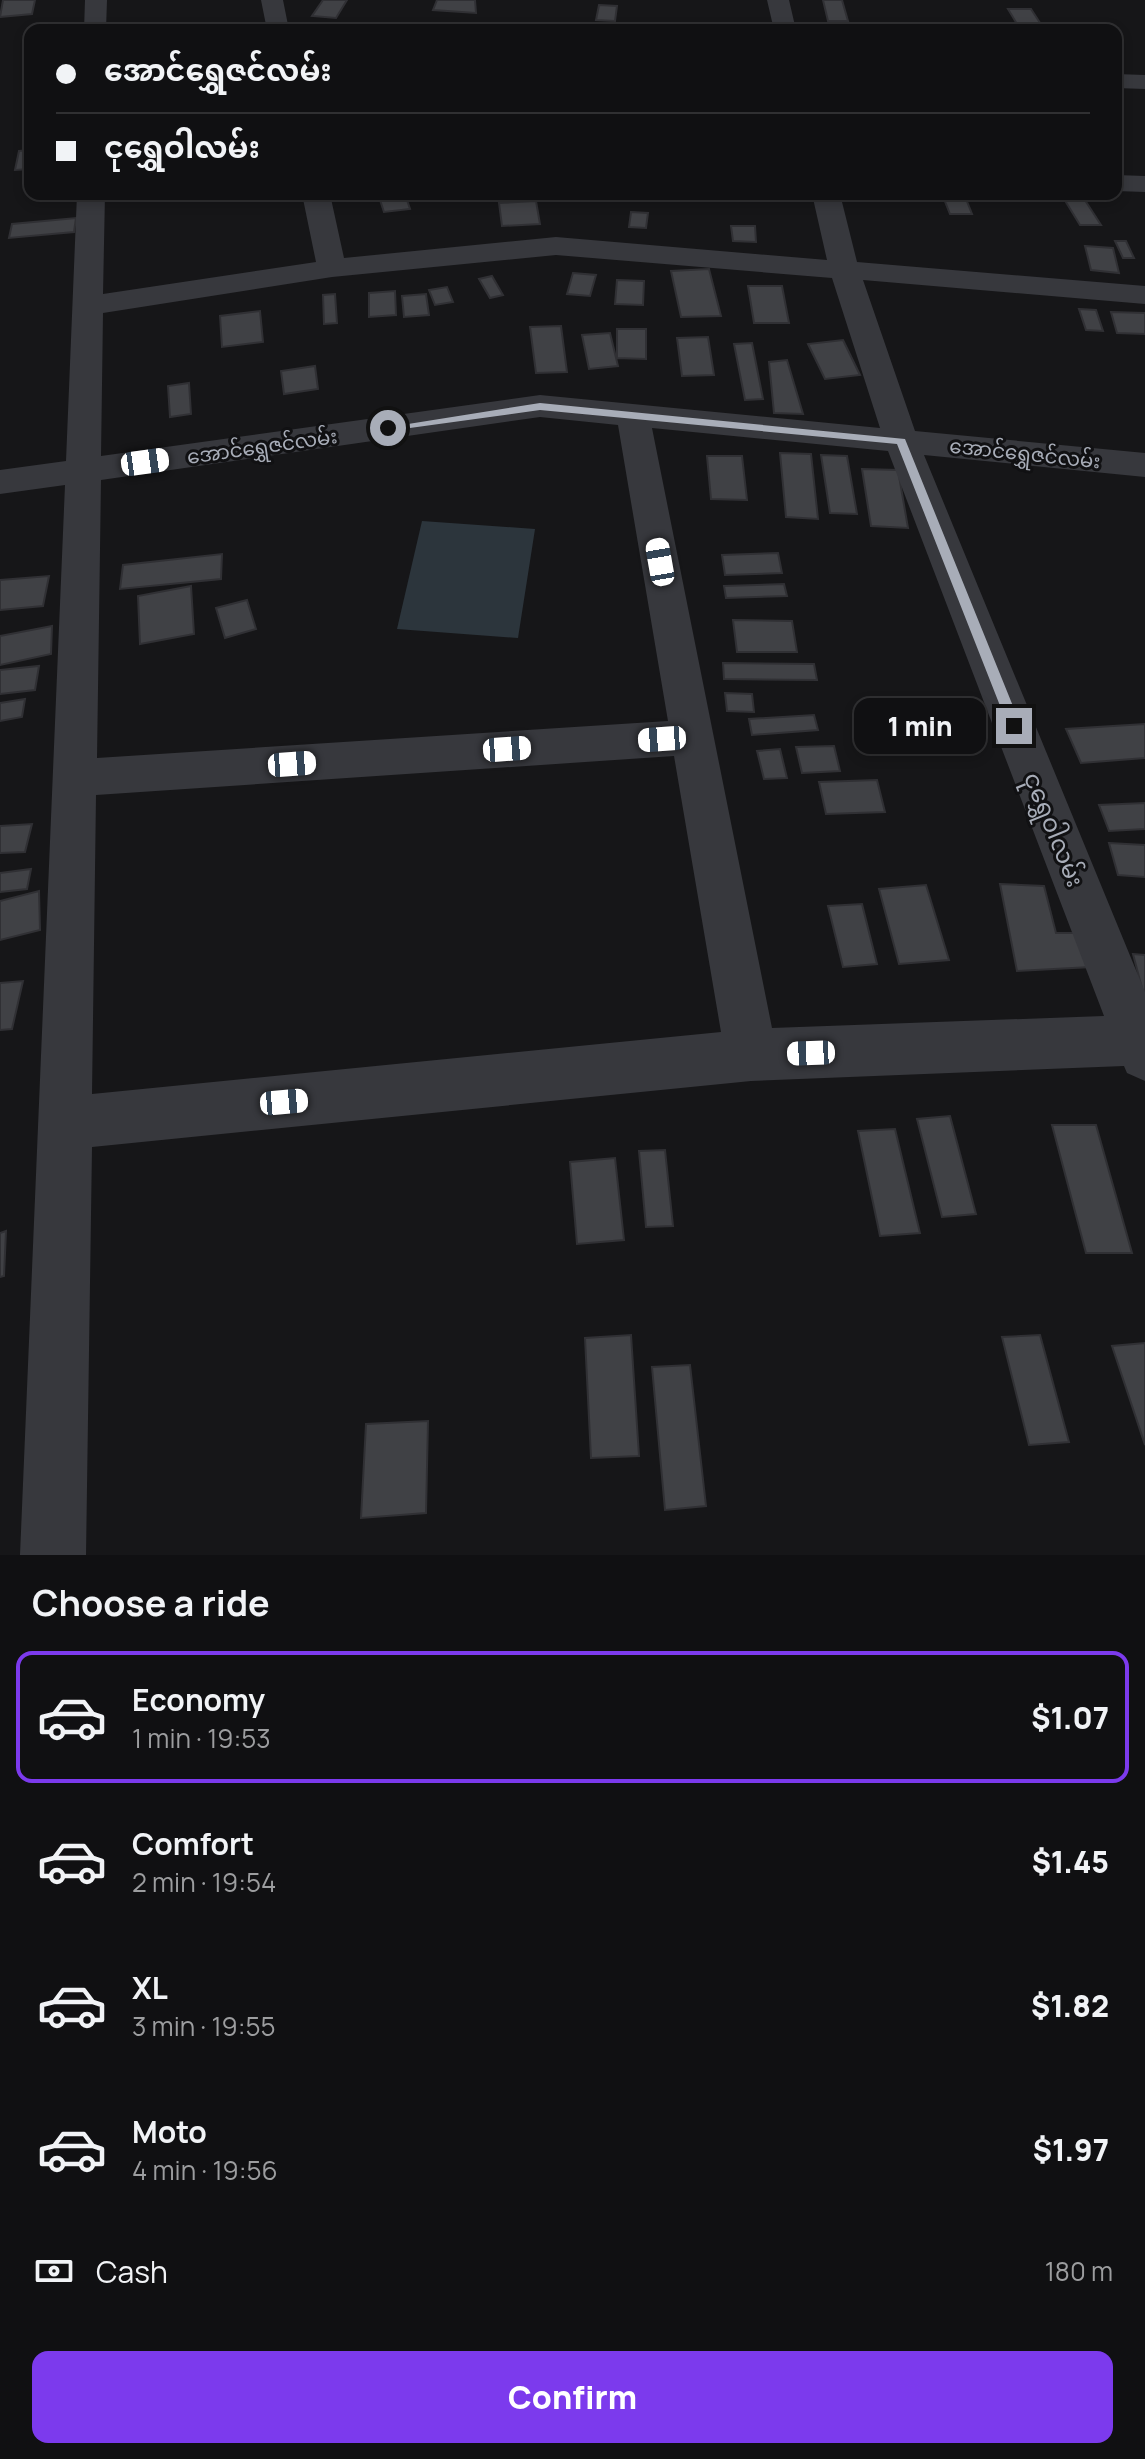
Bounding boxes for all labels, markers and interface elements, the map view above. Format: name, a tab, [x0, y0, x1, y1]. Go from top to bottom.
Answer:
text: အောင်ရွှေဇင်လမ်း	[104, 49, 332, 90]
text: ငုရွှေဝါလမ်း	[104, 126, 260, 167]
route start	[370, 410, 406, 446]
street label: အောင်ရွှေဇင်လမ်း	[185, 422, 339, 473]
street label: အောင်ရွှေဇင်လမ်း	[948, 432, 1102, 477]
car	[120, 447, 170, 477]
car	[644, 536, 676, 588]
callout: 1 min	[854, 698, 986, 754]
text: 1 min	[887, 708, 953, 744]
route end	[996, 708, 1032, 744]
car	[637, 725, 687, 753]
car	[482, 735, 532, 763]
car	[267, 750, 317, 778]
street label: ငုရွှေဝါလမ်း	[1013, 767, 1093, 893]
car	[787, 1040, 835, 1066]
car	[259, 1088, 309, 1116]
text: Choose a ride	[32, 1578, 270, 1627]
text: Economy	[132, 1679, 265, 1720]
icon: car	[36, 1681, 108, 1753]
text: $1.07	[1031, 1697, 1109, 1738]
text: 1 min · 19:53	[132, 1720, 271, 1756]
text: Comfort	[132, 1823, 254, 1864]
icon: car	[36, 1825, 108, 1897]
text: $1.45	[1032, 1841, 1109, 1882]
text: 2 min · 19:54	[132, 1864, 276, 1900]
text: XL	[132, 1967, 168, 2008]
icon: car	[36, 1969, 108, 2041]
text: $1.82	[1031, 1985, 1109, 2026]
text: 3 min · 19:55	[132, 2008, 276, 2044]
text: Moto	[132, 2111, 207, 2152]
icon: car	[36, 2113, 108, 2185]
text: $1.97	[1033, 2129, 1109, 2170]
text: 4 min · 19:56	[132, 2152, 278, 2188]
icon: cash	[32, 2249, 76, 2293]
text: Cash	[96, 2251, 168, 2292]
text: 180 m	[1045, 2253, 1113, 2289]
button: Confirm	[32, 2351, 1113, 2443]

